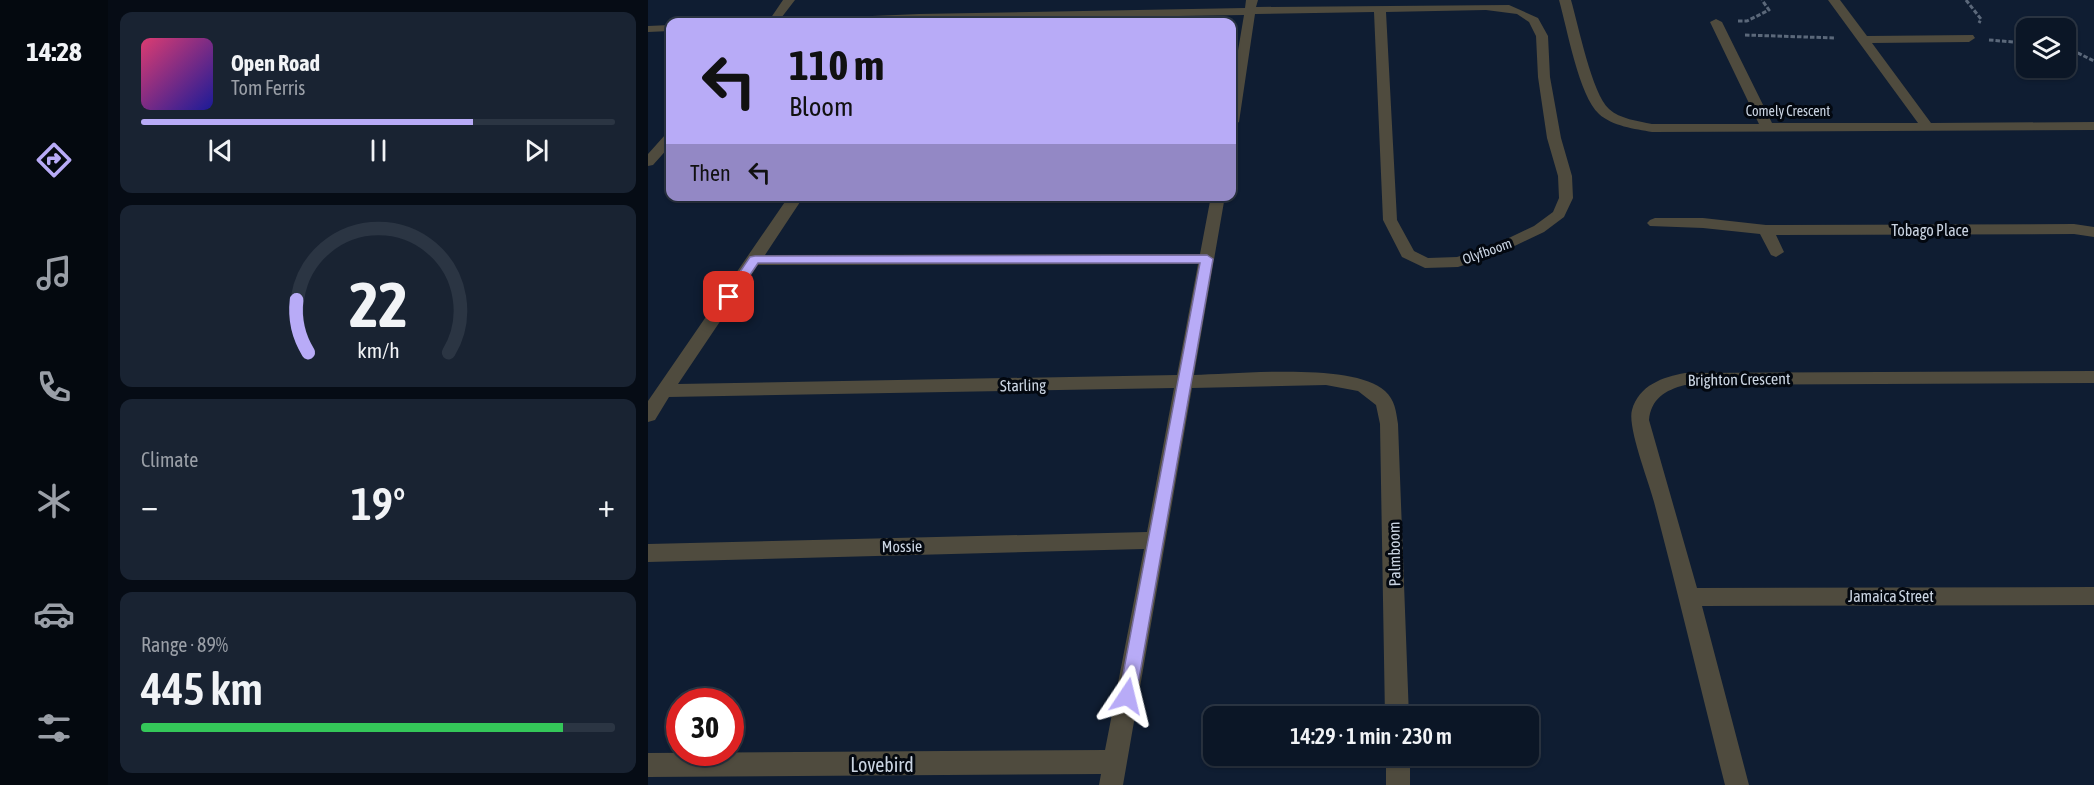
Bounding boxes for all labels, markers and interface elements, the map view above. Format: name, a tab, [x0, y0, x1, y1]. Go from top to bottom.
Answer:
map controls	[2016, 18, 2076, 78]
button: layers	[2016, 18, 2076, 78]
text: 14:28	[26, 36, 82, 67]
text: 110 m	[789, 41, 884, 89]
icon: left	[690, 42, 768, 120]
text: Open Road	[231, 50, 320, 76]
text: Tom Ferris	[231, 76, 305, 99]
text: Bloom	[789, 91, 854, 122]
street label: Comely Crescent	[1746, 103, 1830, 119]
icon: previous	[204, 134, 237, 167]
icon: pause	[362, 134, 395, 167]
icon: next	[520, 134, 553, 167]
icon: directions	[33, 139, 75, 181]
icon: left	[743, 156, 776, 189]
text: Then	[690, 160, 731, 186]
street label: Tobago Place	[1891, 221, 1969, 240]
street label: Olyfboom	[1460, 235, 1514, 267]
icon: music	[33, 252, 75, 294]
text: 22	[349, 269, 407, 340]
pin	[703, 271, 754, 322]
icon: arrive	[712, 280, 745, 313]
text: km/h	[357, 338, 399, 363]
icon: phone	[33, 366, 75, 408]
street label: Brighton Crescent	[1687, 369, 1791, 390]
street label: Starling	[1000, 376, 1046, 395]
text: Climate	[141, 448, 198, 471]
text: 19°	[351, 478, 405, 530]
icon: climate	[33, 480, 75, 522]
text: −	[141, 486, 158, 524]
text: +	[598, 486, 615, 524]
street label: Palmboom	[1384, 521, 1404, 587]
street label: Mossie	[882, 537, 922, 555]
street label: Jamaica Street	[1848, 587, 1934, 605]
icon: car	[33, 593, 75, 635]
text: Range · 89%	[141, 633, 228, 656]
text: 445 km	[141, 663, 263, 715]
position arrow	[1095, 664, 1159, 728]
speed limit sign: 30	[666, 688, 744, 766]
icon: filters	[33, 707, 75, 749]
text: 14:29 · 1 min · 230 m	[1290, 723, 1452, 749]
street label: Lovebird	[850, 753, 914, 776]

